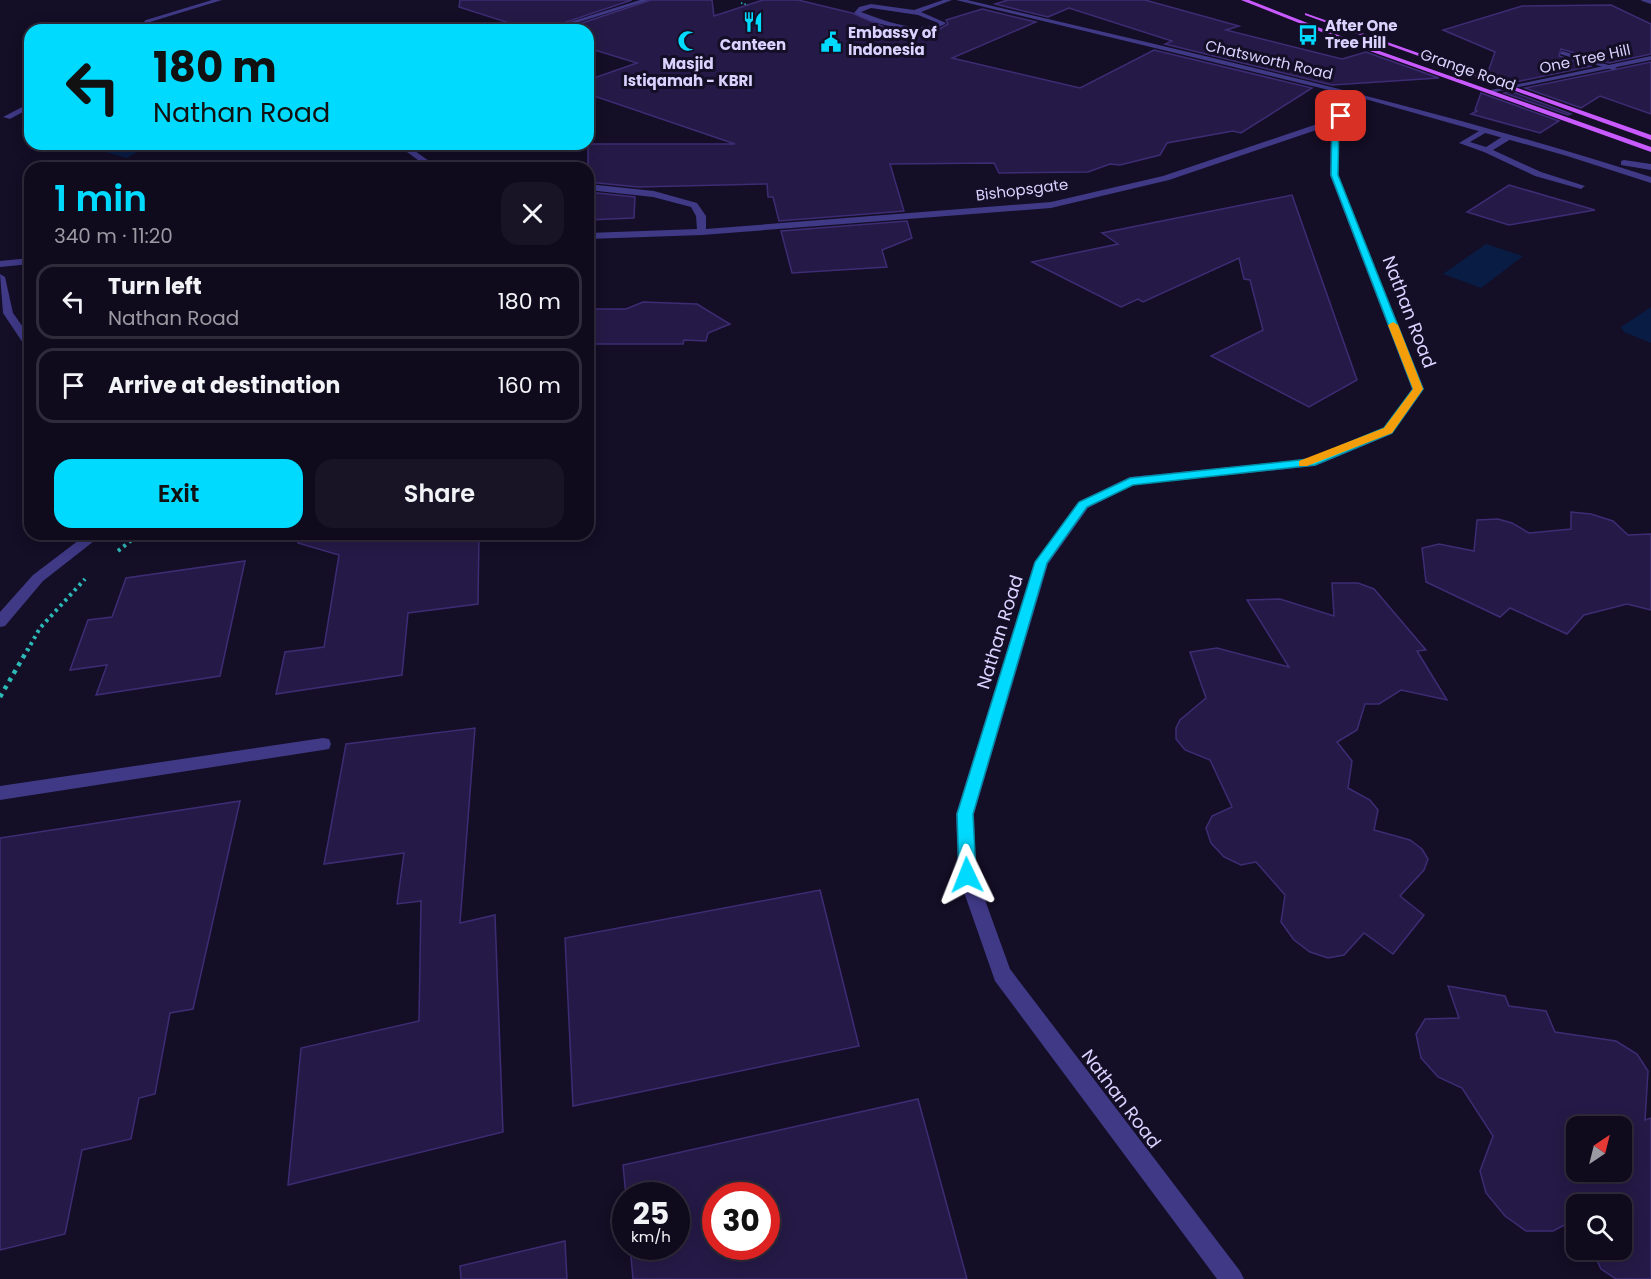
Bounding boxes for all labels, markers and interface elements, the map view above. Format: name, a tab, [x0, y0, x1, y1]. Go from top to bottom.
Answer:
restaurant icon: Canteen	[741, 10, 765, 34]
place label: After One Tree Hill	[1325, 15, 1398, 53]
place label: Embassy of Indonesia	[848, 22, 937, 60]
bus stop icon: After One Tree Hill	[1296, 23, 1320, 47]
mosque icon: Masjid Istiqamah - KBRI	[676, 29, 700, 53]
public building icon: Embassy of Indonesia	[819, 30, 843, 54]
place label: Canteen	[720, 34, 786, 55]
street label: Chatsworth Road	[1203, 35, 1335, 84]
text: 180 m	[153, 38, 277, 97]
street label: One Tree Hill	[1537, 39, 1632, 78]
street label: Grange Road	[1418, 43, 1519, 96]
icon: left	[54, 48, 132, 126]
place label: Masjid Istiqamah - KBRI	[623, 53, 753, 91]
pin	[1315, 90, 1366, 141]
text: Nathan Road	[153, 94, 330, 131]
icon: arrive	[1324, 99, 1357, 132]
text: 1 min	[54, 173, 147, 224]
street label: Bishopsgate	[975, 173, 1069, 206]
button: close	[501, 182, 564, 245]
text: 340 m · 11:20	[54, 222, 173, 250]
street label: Nathan Road	[1377, 252, 1442, 371]
text: Turn left	[108, 271, 202, 302]
icon: left	[57, 285, 90, 318]
text: 180 m	[498, 286, 561, 317]
text: Nathan Road	[108, 304, 239, 332]
icon: arrive	[57, 369, 90, 402]
text: Arrive at destination	[108, 370, 340, 401]
text: 160 m	[498, 370, 561, 401]
button: Exit	[54, 459, 303, 528]
button: Share	[315, 459, 564, 528]
street label: Nathan Road	[970, 572, 1029, 692]
position arrow	[935, 843, 999, 907]
street label: Nathan Road	[1076, 1044, 1167, 1153]
north arrow	[1566, 1116, 1632, 1182]
map controls	[1566, 1116, 1632, 1260]
speed limit sign: 30	[702, 1182, 780, 1260]
text: 25	[633, 1192, 669, 1235]
button: search	[1566, 1194, 1632, 1260]
text: km/h	[631, 1226, 671, 1247]

